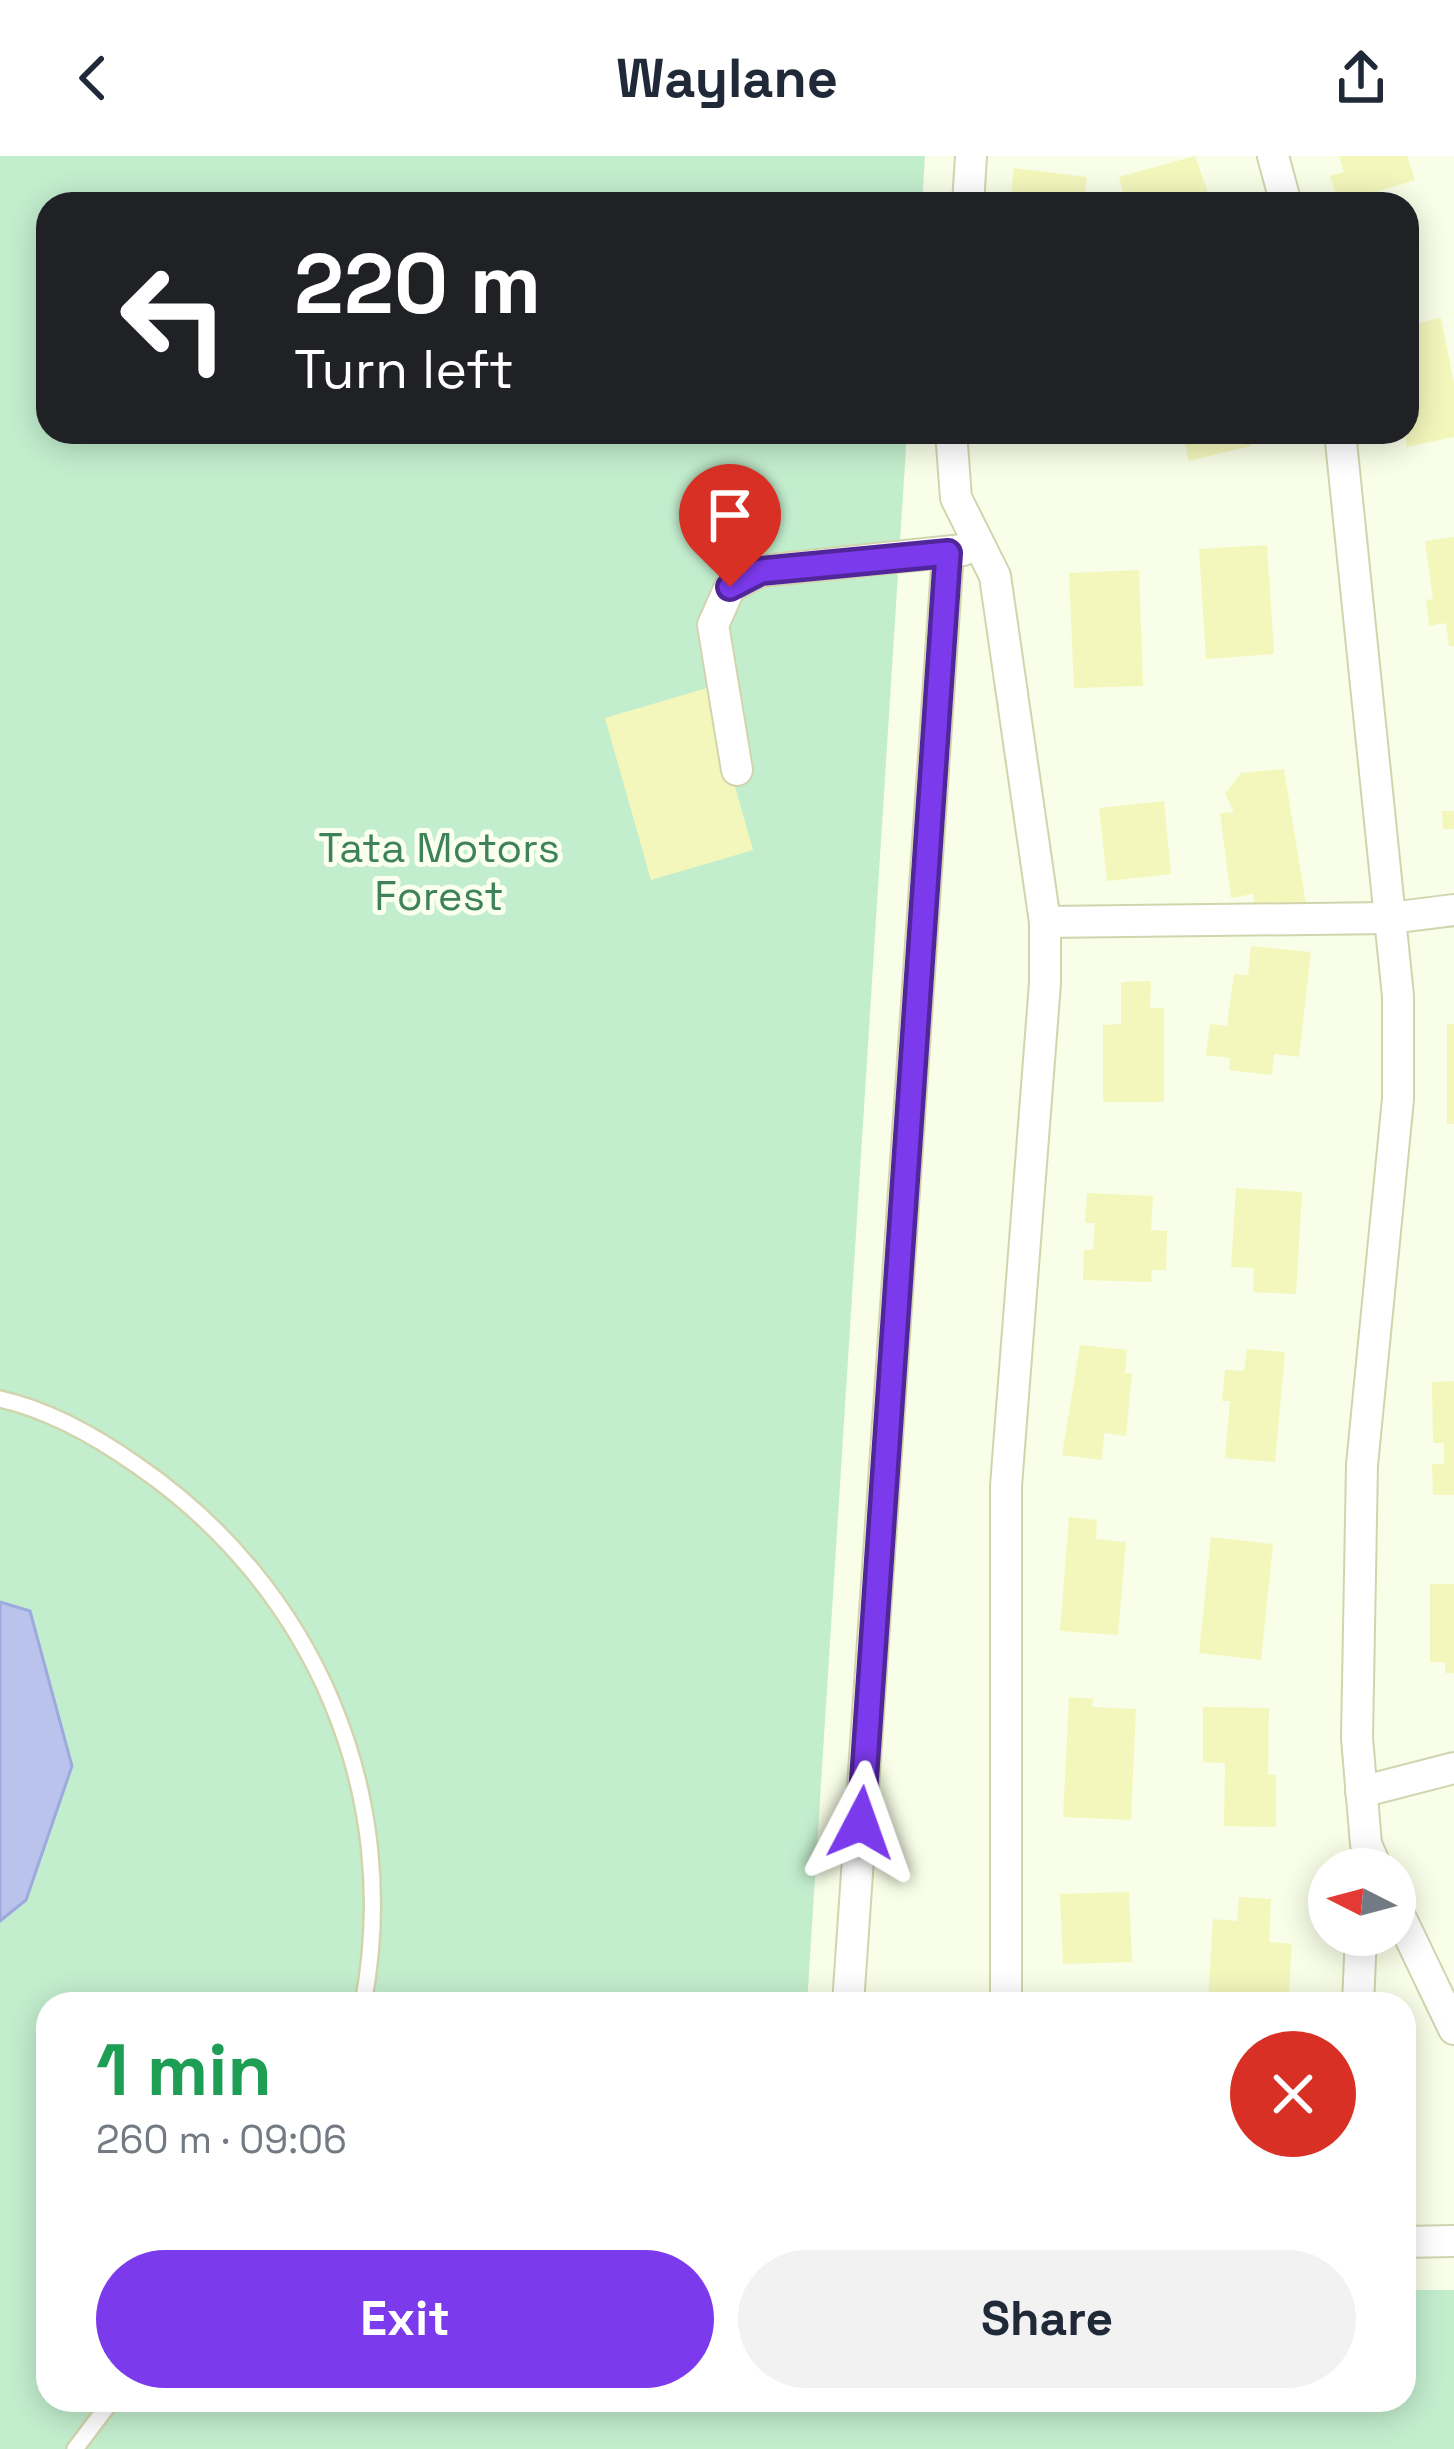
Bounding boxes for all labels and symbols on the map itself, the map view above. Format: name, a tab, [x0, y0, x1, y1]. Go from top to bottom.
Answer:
pin	[679, 464, 781, 587]
park label: Tata Motors Forest	[318, 821, 560, 922]
position arrow	[798, 1760, 924, 1886]
north arrow	[1308, 1848, 1416, 1956]

